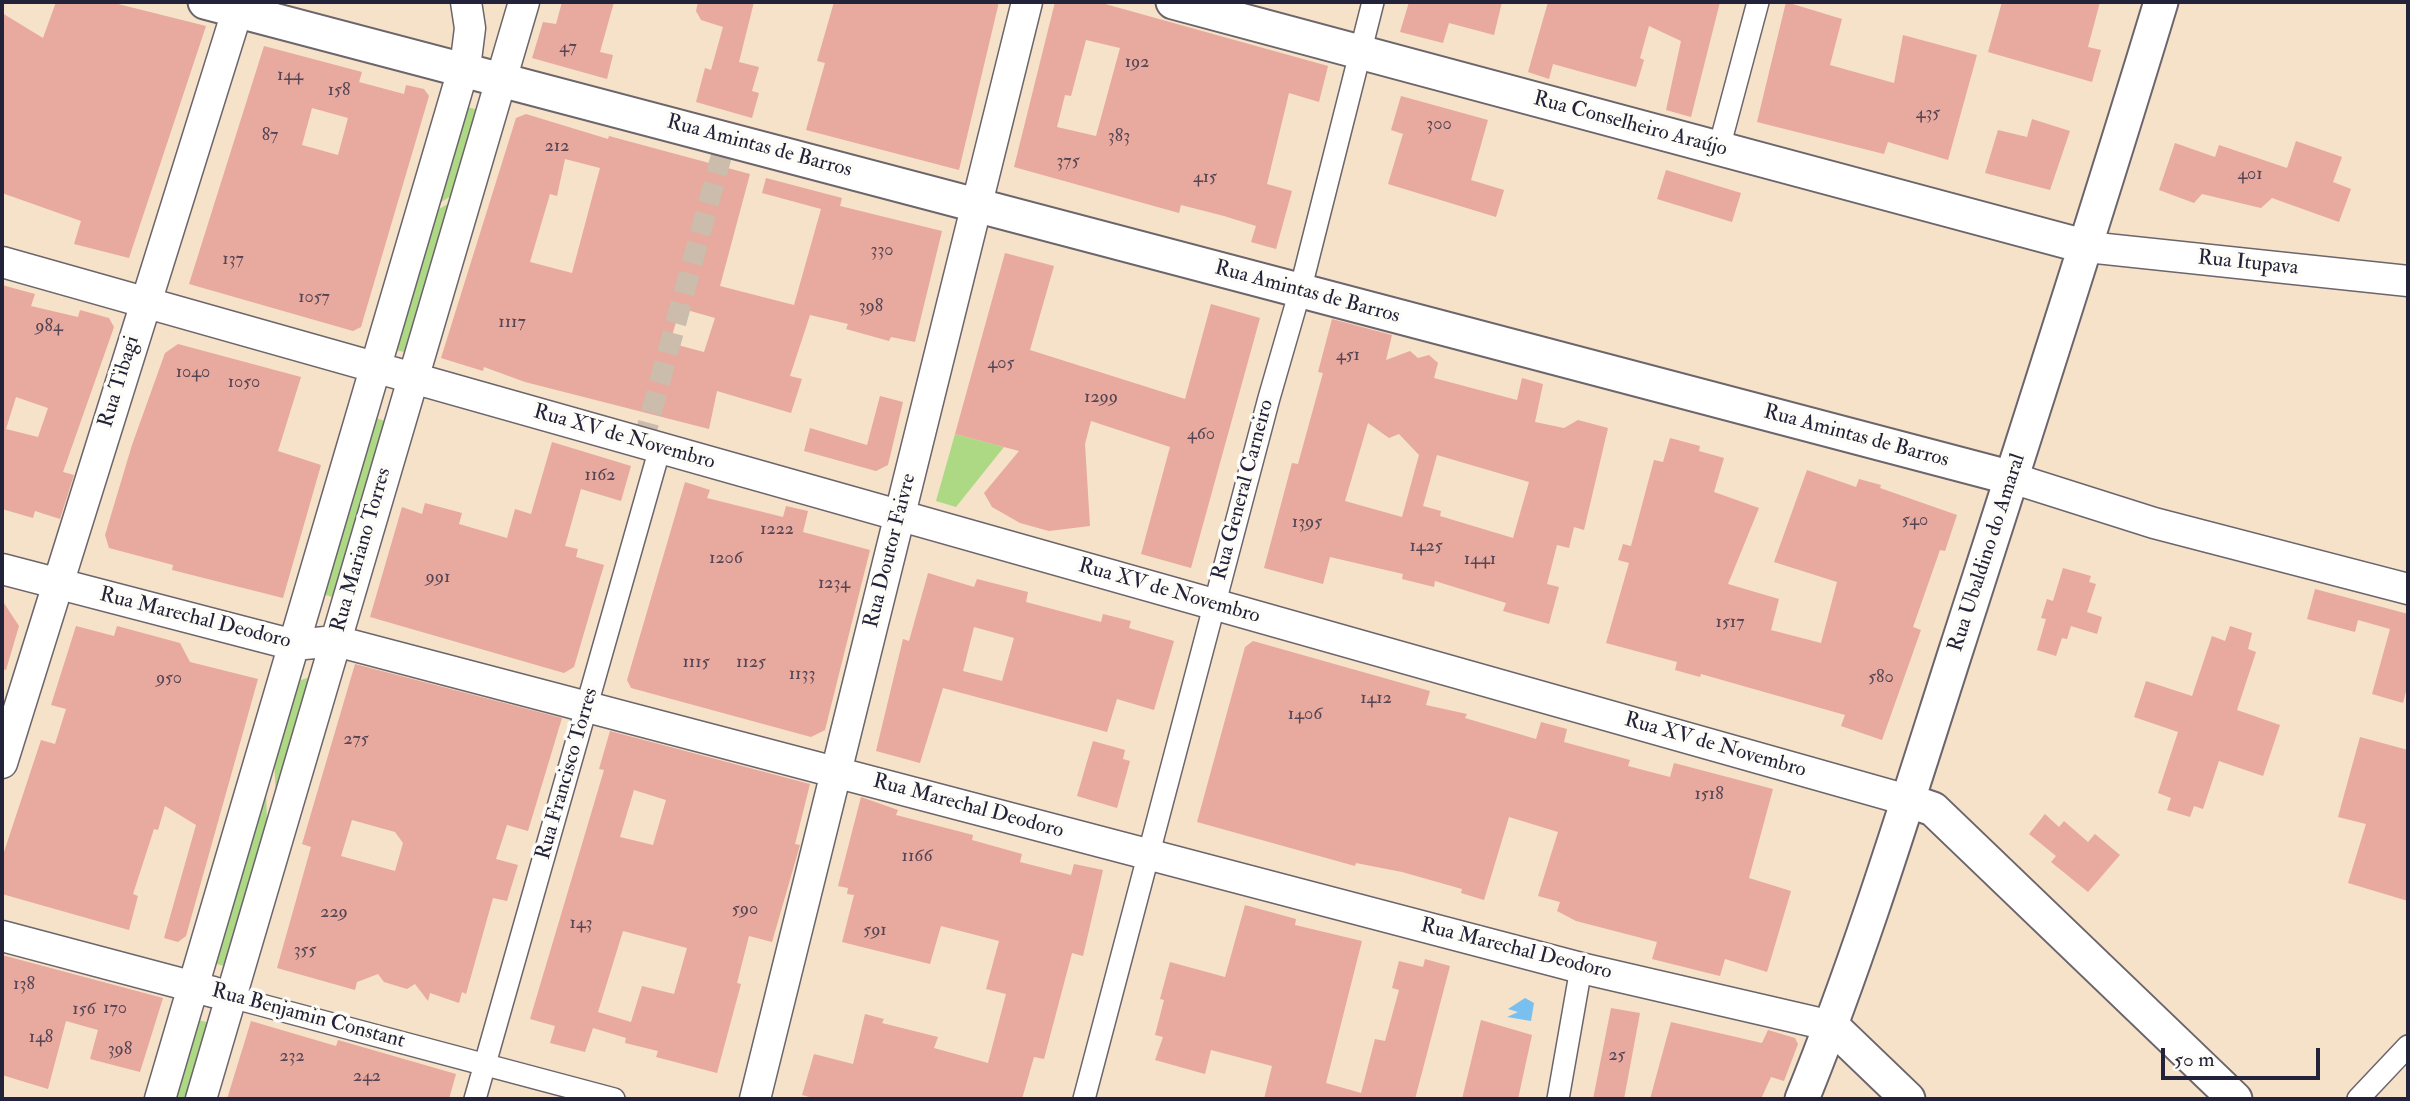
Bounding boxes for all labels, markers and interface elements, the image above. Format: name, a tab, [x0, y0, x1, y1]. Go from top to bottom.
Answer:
house number: 47	[559, 37, 577, 59]
house number: 192	[1125, 52, 1149, 74]
house number: 144	[277, 65, 303, 87]
house number: 158	[328, 80, 350, 102]
street label: Rua Conselheiro Araújo	[1530, 87, 1730, 163]
house number: 435	[1916, 103, 1940, 125]
street label: Rua Amintas de Barros	[664, 110, 854, 184]
house number: 300	[1426, 114, 1452, 136]
house number: 87	[262, 125, 278, 147]
house number: 383	[1108, 126, 1130, 148]
house number: 212	[545, 136, 569, 158]
house number: 375	[1056, 151, 1080, 173]
house number: 401	[2237, 164, 2263, 186]
house number: 415	[1193, 167, 1217, 189]
house number: 330	[870, 240, 894, 262]
street label: Rua Itupava	[2196, 246, 2300, 282]
house number: 137	[222, 249, 244, 271]
street label: Rua Amintas de Barros	[1212, 256, 1402, 330]
house number: 1057	[298, 287, 330, 309]
house number: 398	[859, 296, 883, 318]
house number: 1117	[498, 312, 526, 334]
house number: 984	[35, 316, 63, 338]
street label: Rua Tibagi	[94, 333, 146, 431]
house number: 451	[1336, 345, 1360, 367]
house number: 405	[988, 353, 1014, 375]
house number: 1040	[176, 362, 210, 384]
house number: 1050	[228, 372, 260, 394]
house number: 1299	[1084, 387, 1118, 409]
street label: Rua General Carneiro	[1208, 397, 1280, 583]
street label: Rua XV de Novembro	[530, 400, 718, 476]
street label: Rua Amintas de Barros	[1761, 400, 1951, 474]
house number: 460	[1187, 424, 1215, 446]
street label: Rua Ubaldino do Amaral	[1944, 451, 2032, 655]
street label: Rua Mariano Torres	[327, 465, 397, 635]
house number: 1162	[585, 465, 615, 487]
street label: Rua Doutor Faivre	[860, 471, 922, 631]
house number: 540	[1902, 510, 1928, 532]
house number: 1395	[1292, 512, 1322, 534]
house number: 1222	[760, 519, 794, 541]
house number: 1425	[1409, 536, 1443, 558]
house number: 1206	[709, 548, 743, 570]
house number: 1441	[1464, 549, 1496, 571]
street label: Rua XV de Novembro	[1075, 554, 1263, 630]
house number: 991	[426, 567, 450, 589]
house number: 1234	[818, 573, 850, 595]
street label: Rua Marechal Deodoro	[97, 583, 293, 655]
house number: 1517	[1716, 612, 1744, 634]
house number: 1115	[682, 652, 710, 674]
house number: 1125	[736, 652, 766, 674]
house number: 1133	[789, 664, 815, 686]
house number: 580	[1868, 667, 1894, 689]
house number: 950	[156, 668, 182, 690]
street label: Rua Francisco Torres	[531, 685, 605, 863]
house number: 1412	[1360, 688, 1392, 710]
house number: 1406	[1288, 704, 1322, 726]
street label: Rua XV de Novembro	[1621, 708, 1809, 784]
house number: 275	[343, 729, 369, 751]
street label: Rua Marechal Deodoro	[870, 769, 1066, 845]
house number: 1518	[1694, 784, 1724, 806]
house number: 1166	[902, 846, 932, 868]
house number: 590	[732, 899, 758, 921]
house number: 229	[320, 902, 348, 924]
house number: 143	[569, 913, 593, 935]
street label: Rua Marechal Deodoro	[1418, 914, 1614, 986]
house number: 591	[863, 920, 887, 942]
house number: 355	[294, 940, 316, 962]
house number: 138	[13, 974, 35, 996]
street label: Rua Benjamin Constant	[209, 979, 407, 1055]
house number: 170	[103, 998, 127, 1020]
house number: 156	[72, 999, 96, 1021]
house number: 148	[29, 1027, 53, 1049]
scale bar	[2165, 1034, 2324, 1078]
house number: 398	[108, 1039, 132, 1061]
house number: 25	[1609, 1045, 1625, 1067]
house number: 232	[279, 1046, 305, 1068]
text: 50 m	[2174, 1046, 2215, 1073]
house number: 242	[353, 1066, 381, 1088]

